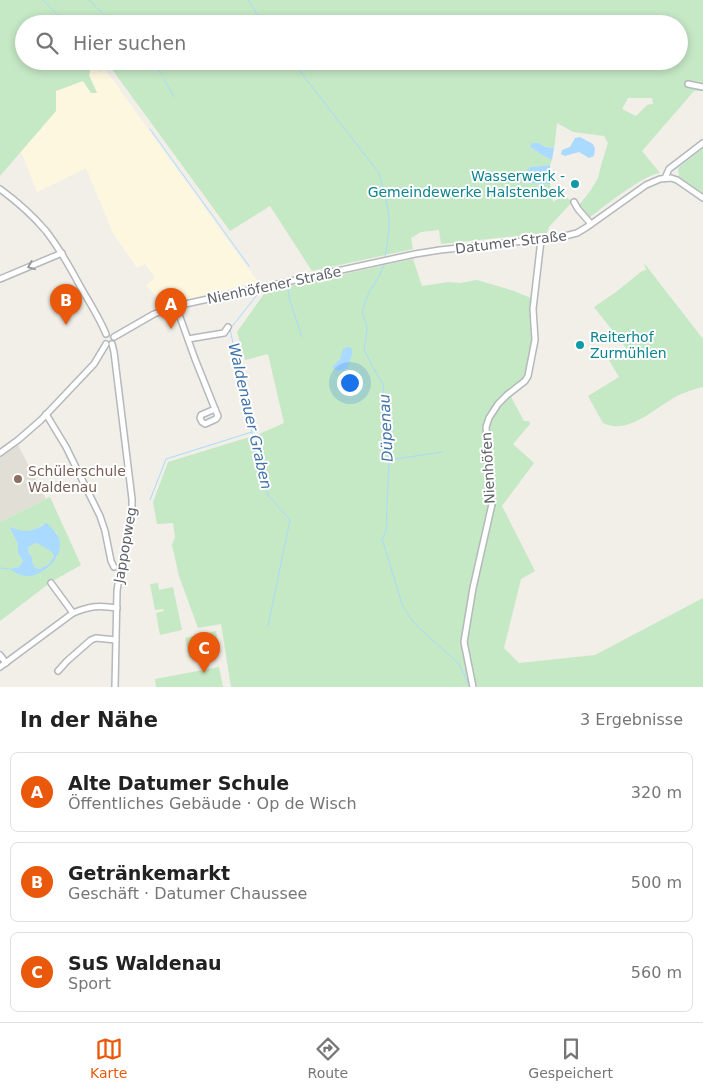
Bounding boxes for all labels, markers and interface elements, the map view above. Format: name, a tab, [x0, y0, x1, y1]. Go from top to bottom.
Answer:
search box	[15, 15, 688, 70]
icon: search	[33, 29, 61, 57]
text: Hier suchen	[73, 32, 186, 54]
place label: Wasserwerk - Gemeindewerke Halstenbek	[368, 168, 566, 200]
marker: Wasserwerk - Gemeindewerke Halstenbek	[569, 178, 581, 190]
street label: Datumer Straße	[454, 227, 568, 257]
one-way arrow	[27, 260, 36, 271]
street label: Nienhöfener Straße	[205, 263, 343, 307]
pin: B	[50, 284, 82, 325]
pin: A	[155, 288, 187, 329]
place label: Reiterhof Zurmühlen	[590, 329, 667, 361]
marker: Reiterhof Zurmühlen	[574, 339, 586, 351]
water label: Waldenauer Graben	[224, 341, 276, 491]
your location	[337, 370, 363, 396]
water label: Düpenau	[375, 394, 397, 462]
street label: Nienhöfen	[478, 432, 498, 504]
place label: Schülerschule Waldenau	[28, 463, 126, 495]
marker: Schülerschule Waldenau	[12, 473, 24, 485]
street label: Jappopweg	[110, 506, 140, 585]
pin: C	[188, 632, 220, 673]
text: In der Nähe	[20, 708, 158, 732]
text: 3 Ergebnisse	[580, 710, 683, 729]
text: Alte Datumer Schule	[68, 772, 289, 794]
text: A	[31, 783, 43, 802]
text: 320 m	[631, 783, 682, 802]
text: Öffentliches Gebäude · Op de Wisch	[68, 794, 357, 813]
text: Getränkemarkt	[68, 862, 230, 884]
text: B	[31, 873, 43, 892]
text: 500 m	[631, 873, 682, 892]
text: Geschäft · Datumer Chaussee	[68, 884, 307, 903]
text: SuS Waldenau	[68, 952, 221, 974]
text: C	[31, 963, 43, 982]
text: 560 m	[631, 963, 682, 982]
text: Sport	[68, 974, 111, 993]
tab: Karte	[90, 1035, 127, 1081]
tab: Route	[308, 1035, 348, 1081]
tab: Gespeichert	[528, 1035, 613, 1081]

